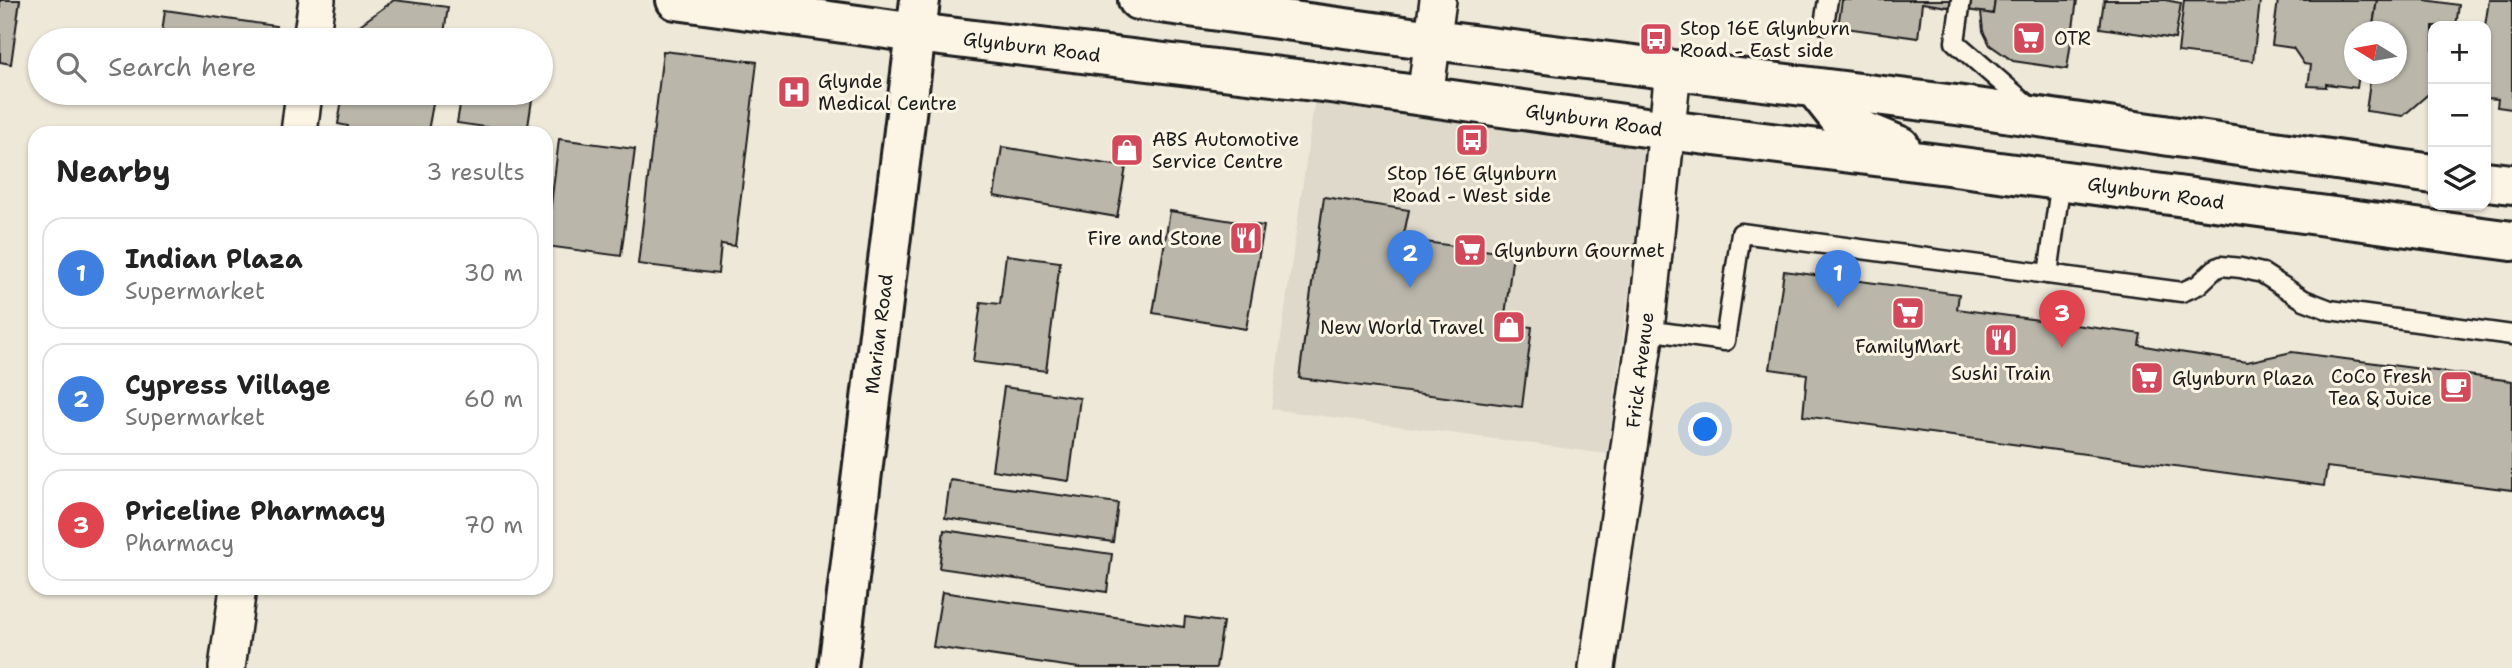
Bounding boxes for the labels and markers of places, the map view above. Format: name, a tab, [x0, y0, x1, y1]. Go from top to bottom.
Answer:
place label: Stop 16E Glynburn Road - East side	[1680, 16, 1850, 63]
supermarket icon: OTR	[2010, 19, 2048, 57]
bus stop icon: Stop 16E Glynburn Road - East side	[1637, 20, 1675, 58]
place label: OTR	[2054, 26, 2091, 51]
place label: Glynde Medical Centre	[818, 69, 957, 116]
hospital icon: Glynde Medical Centre	[775, 73, 813, 111]
bus stop icon: Stop 16E Glynburn Road - West side	[1453, 121, 1491, 159]
place label: ABS Automotive Service Centre	[1152, 127, 1299, 174]
shop icon: ABS Automotive Service Centre	[1108, 131, 1146, 169]
place label: Stop 16E Glynburn Road - West side	[1387, 161, 1557, 208]
restaurant icon: Fire and Stone	[1227, 219, 1265, 257]
place label: Fire and Stone	[1087, 226, 1222, 251]
pin: 2	[1387, 230, 1433, 288]
supermarket icon: Glynburn Gourmet	[1451, 231, 1489, 269]
place label: Glynburn Gourmet	[1494, 238, 1665, 263]
pin: 1	[1815, 250, 1861, 308]
pin: 3	[2039, 290, 2085, 348]
supermarket icon: FamilyMart	[1889, 294, 1927, 332]
shop icon: New World Travel	[1490, 308, 1528, 346]
place label: New World Travel	[1320, 315, 1484, 340]
restaurant icon: Sushi Train	[1982, 321, 2020, 359]
place label: FamilyMart	[1855, 334, 1961, 359]
supermarket icon: Glynburn Plaza	[2128, 359, 2166, 397]
place label: Sushi Train	[1951, 361, 2051, 386]
place label: CoCo Fresh Tea & Juice	[2328, 364, 2432, 411]
place label: Glynburn Plaza	[2172, 366, 2314, 391]
cafe icon: CoCo Fresh Tea & Juice	[2437, 368, 2475, 406]

